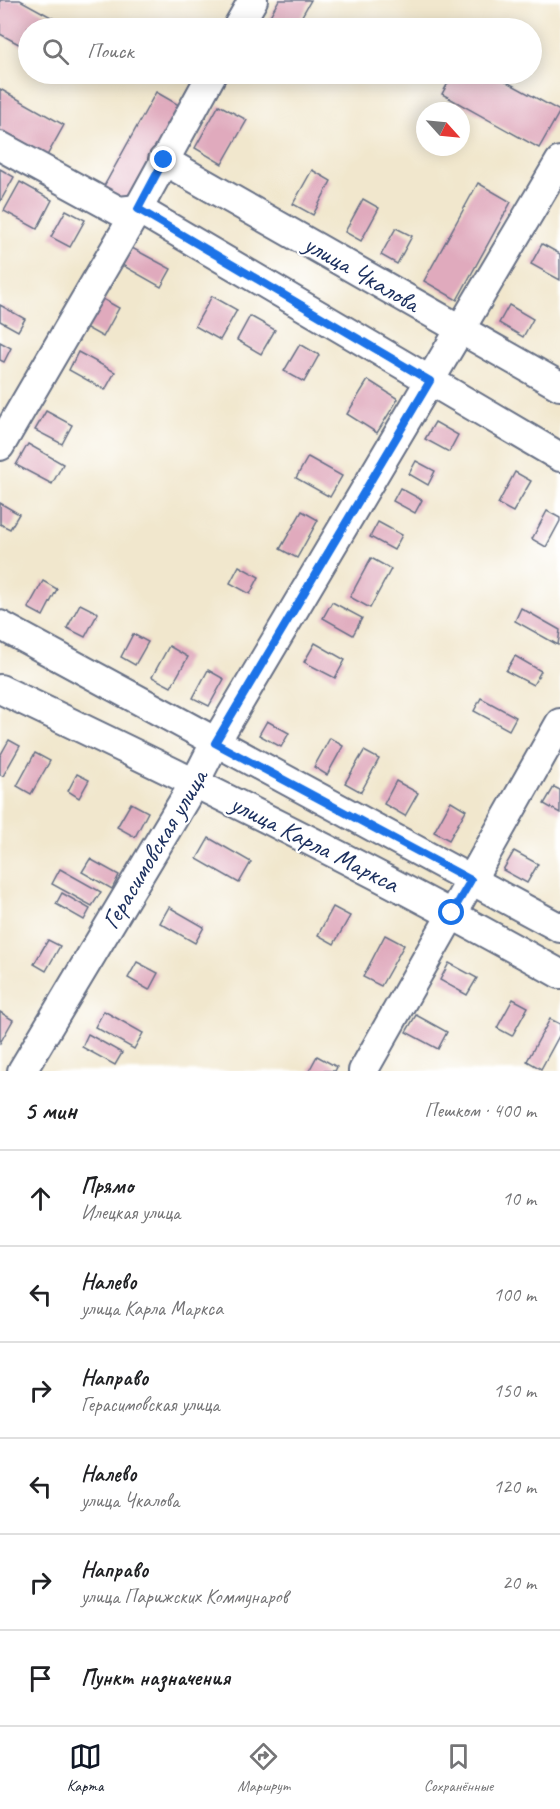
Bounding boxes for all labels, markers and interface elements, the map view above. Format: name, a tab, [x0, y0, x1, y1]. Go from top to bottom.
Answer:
search box	[18, 18, 542, 84]
icon: search	[39, 35, 72, 68]
text: Поиск	[87, 37, 133, 65]
north arrow	[416, 102, 470, 156]
route end	[150, 146, 176, 172]
street label: улица Чкалова	[296, 226, 427, 321]
street label: Герасимовская улица	[94, 762, 216, 935]
street label: улица Карла Маркса	[223, 786, 406, 901]
route start	[438, 899, 464, 925]
text: 5 мин	[24, 1094, 76, 1127]
text: Пешком · 400 m	[424, 1098, 536, 1123]
text: Прямо	[81, 1172, 133, 1200]
icon: ahead	[24, 1182, 57, 1215]
text: 10 m	[502, 1186, 536, 1211]
text: Илецкая улица	[81, 1200, 180, 1225]
text: Налево	[81, 1268, 137, 1296]
icon: left	[24, 1278, 57, 1311]
text: 100 m	[493, 1282, 536, 1307]
text: улица Карла Маркса	[81, 1296, 223, 1321]
text: Направо	[81, 1364, 148, 1392]
icon: right	[24, 1374, 57, 1407]
text: 150 m	[493, 1378, 536, 1403]
text: Герасимовская улица	[81, 1392, 220, 1417]
text: Налево	[81, 1460, 137, 1488]
icon: left	[24, 1470, 57, 1503]
text: 120 m	[493, 1474, 536, 1499]
text: улица Чкалова	[81, 1488, 179, 1513]
text: Направо	[81, 1556, 148, 1584]
icon: right	[24, 1566, 57, 1599]
text: 20 m	[502, 1570, 536, 1595]
text: улица Парижских Коммунаров	[81, 1584, 288, 1609]
icon: arrive	[24, 1662, 57, 1695]
text: Пункт назначения	[81, 1664, 230, 1692]
tab: Карта	[67, 1740, 103, 1796]
tab: Маршрут	[237, 1740, 290, 1796]
tab: Сохранённые	[424, 1740, 493, 1796]

